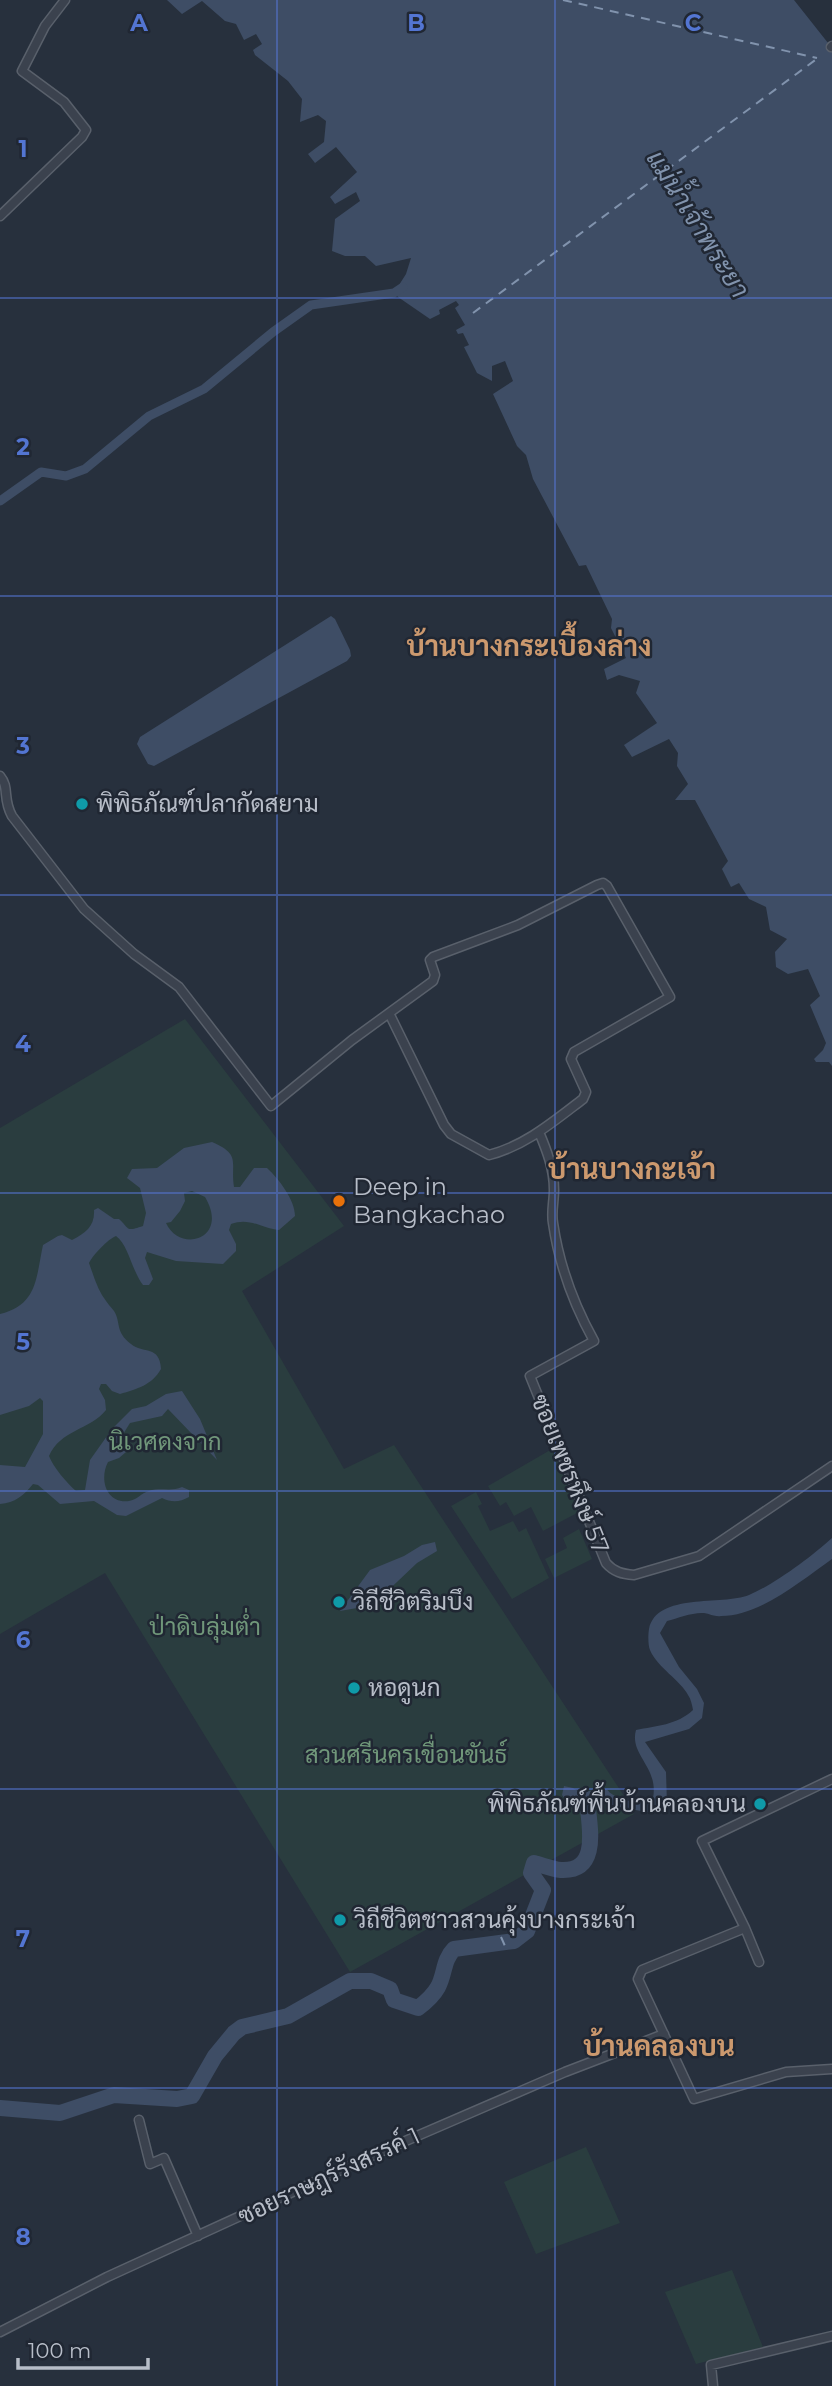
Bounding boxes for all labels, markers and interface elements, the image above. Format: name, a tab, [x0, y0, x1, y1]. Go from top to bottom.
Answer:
text: A	[129, 9, 148, 37]
text: B	[407, 9, 425, 37]
text: C	[685, 9, 702, 37]
text: 1	[18, 135, 28, 163]
water label: แม่น้ำเจ้าพระยา	[640, 142, 760, 304]
text: 2	[16, 433, 30, 461]
district label: บ้านบางกระเบื้องล่าง	[407, 620, 651, 663]
text: 3	[15, 732, 30, 760]
place label: พิพิธภัณฑ์ปลากัดสยาม	[96, 788, 319, 818]
marker: พิพิธภัณฑ์ปลากัดสยาม	[74, 796, 90, 812]
text: 4	[15, 1030, 31, 1058]
district label: บ้านบางกะเจ้า	[548, 1150, 716, 1186]
place label: Deep in Bangkachao	[353, 1172, 505, 1229]
marker: Deep in Bangkachao	[331, 1193, 347, 1209]
text: 5	[16, 1328, 30, 1356]
street label: ซอยเพชรหึงษ์ 57	[525, 1389, 617, 1558]
park label: นิเวศดงจาก	[108, 1427, 222, 1456]
place label: วิถีชีวิตริมบึง	[352, 1587, 473, 1616]
marker: วิถีชีวิตริมบึง	[331, 1594, 347, 1610]
park label: ป่าดิบลุ่มต่ำ	[149, 1608, 261, 1643]
text: 6	[16, 1626, 31, 1654]
place label: หอดูนก	[368, 1673, 441, 1705]
marker: หอดูนก	[346, 1680, 362, 1696]
park label: สวนศรีนครเขื่อนขันธ์	[305, 1734, 507, 1769]
place label: พิพิธภัณฑ์พื้นบ้านคลองบน	[488, 1782, 746, 1818]
marker: พิพิธภัณฑ์พื้นบ้านคลองบน	[752, 1796, 768, 1812]
place label: วิถีชีวิตชาวสวนคุ้งบางกระเจ้า	[353, 1905, 636, 1936]
marker: วิถีชีวิตชาวสวนคุ้งบางกระเจ้า	[332, 1912, 348, 1928]
text: 7	[16, 1925, 30, 1953]
district label: บ้านคลองบน	[583, 2027, 735, 2063]
street label: ซอยราษฎร์รังสรรค์ 1	[233, 2120, 425, 2232]
text: 8	[15, 2223, 31, 2251]
scale bar	[18, 2326, 147, 2370]
text: 100 m	[28, 2338, 91, 2363]

